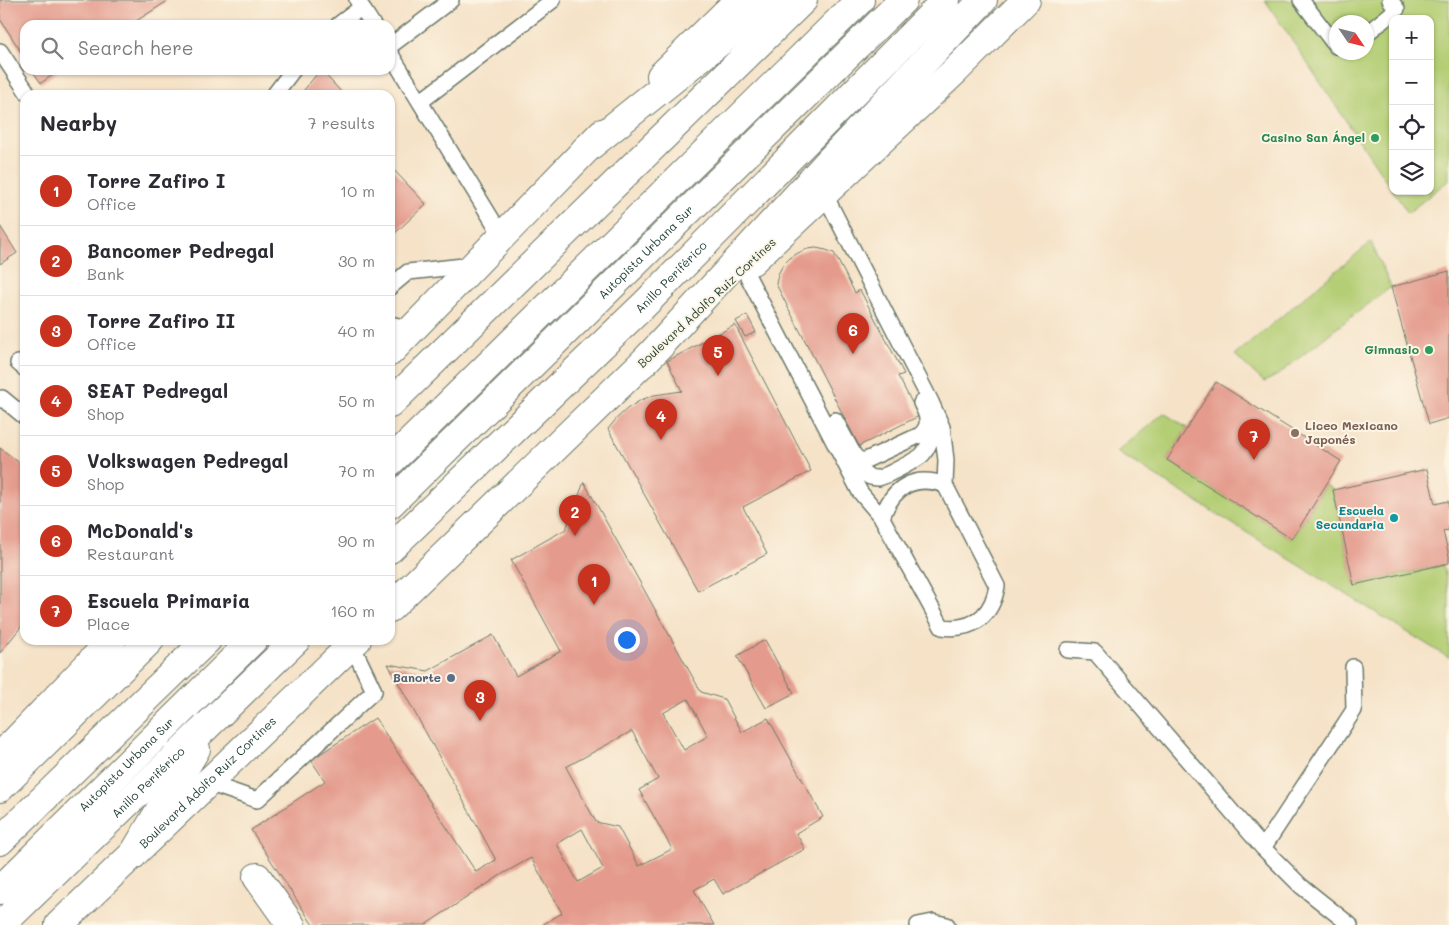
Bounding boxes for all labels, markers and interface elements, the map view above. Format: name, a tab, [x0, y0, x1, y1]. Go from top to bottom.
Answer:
north arrow	[1329, 15, 1374, 60]
map controls	[1389, 15, 1434, 195]
button: +	[1389, 15, 1434, 60]
search box	[20, 20, 395, 75]
icon: search	[38, 34, 66, 62]
text: Search here	[78, 35, 194, 60]
button: −	[1389, 60, 1434, 105]
button: locate	[1389, 105, 1434, 150]
text: Nearby	[40, 109, 117, 136]
text: 7 results	[308, 112, 375, 133]
place label: Casino San Ángel	[1261, 129, 1365, 145]
marker: Casino San Ángel	[1369, 132, 1381, 144]
button: layers	[1389, 150, 1434, 195]
text: Torre Zafiro I	[87, 168, 225, 193]
text: 1	[52, 180, 60, 201]
text: 10 m	[340, 180, 375, 201]
text: Office	[87, 193, 136, 214]
street label: Autopista Urbana Sur	[594, 201, 696, 302]
street label: Boulevard Adolfo Ruiz Cortines	[634, 234, 779, 371]
street label: Anillo Periférico	[631, 237, 710, 316]
text: Bancomer Pedregal	[87, 238, 274, 263]
text: 2	[52, 250, 60, 271]
text: 30 m	[338, 250, 375, 271]
text: Bank	[87, 263, 124, 284]
text: Torre Zafiro II	[87, 308, 235, 333]
pin: 6	[837, 313, 869, 354]
text: 3	[51, 320, 61, 341]
text: 40 m	[338, 320, 375, 341]
text: Office	[87, 333, 136, 354]
pin: 5	[702, 335, 734, 376]
place label: Gimnasio	[1365, 341, 1419, 357]
marker: Gimnasio	[1423, 344, 1435, 356]
text: SEAT Pedregal	[87, 378, 228, 403]
text: 4	[51, 390, 61, 411]
text: 50 m	[338, 390, 375, 411]
pin: 4	[645, 399, 677, 440]
text: Shop	[87, 403, 124, 424]
place label: Liceo Mexicano Japonés	[1305, 417, 1398, 447]
pin: 7	[1238, 419, 1270, 460]
marker: Liceo Mexicano Japonés	[1289, 427, 1301, 439]
text: Volkswagen Pedregal	[87, 448, 288, 473]
text: 5	[51, 460, 61, 481]
text: 70 m	[338, 460, 375, 481]
text: Shop	[87, 473, 124, 494]
pin: 2	[559, 495, 591, 536]
place label: Escuela Secundaria	[1316, 502, 1384, 532]
marker: Escuela Secundaria	[1388, 512, 1400, 524]
text: McDonald's	[87, 518, 193, 543]
text: 6	[51, 530, 61, 551]
text: 90 m	[338, 530, 375, 551]
text: Restaurant	[87, 543, 175, 564]
pin: 1	[578, 564, 610, 605]
text: Escuela Primaria	[87, 588, 250, 613]
text: 7	[52, 600, 60, 621]
text: 160 m	[330, 600, 375, 621]
text: Place	[87, 613, 130, 634]
your location	[614, 627, 640, 653]
place label: Banorte	[393, 669, 441, 685]
marker: Banorte	[445, 672, 457, 684]
pin: 3	[464, 680, 496, 721]
street label: Boulevard Adolfo Ruiz Cortines	[135, 712, 279, 851]
street label: Autopista Urbana Sur	[75, 714, 177, 815]
street label: Anillo Periférico	[108, 743, 188, 821]

